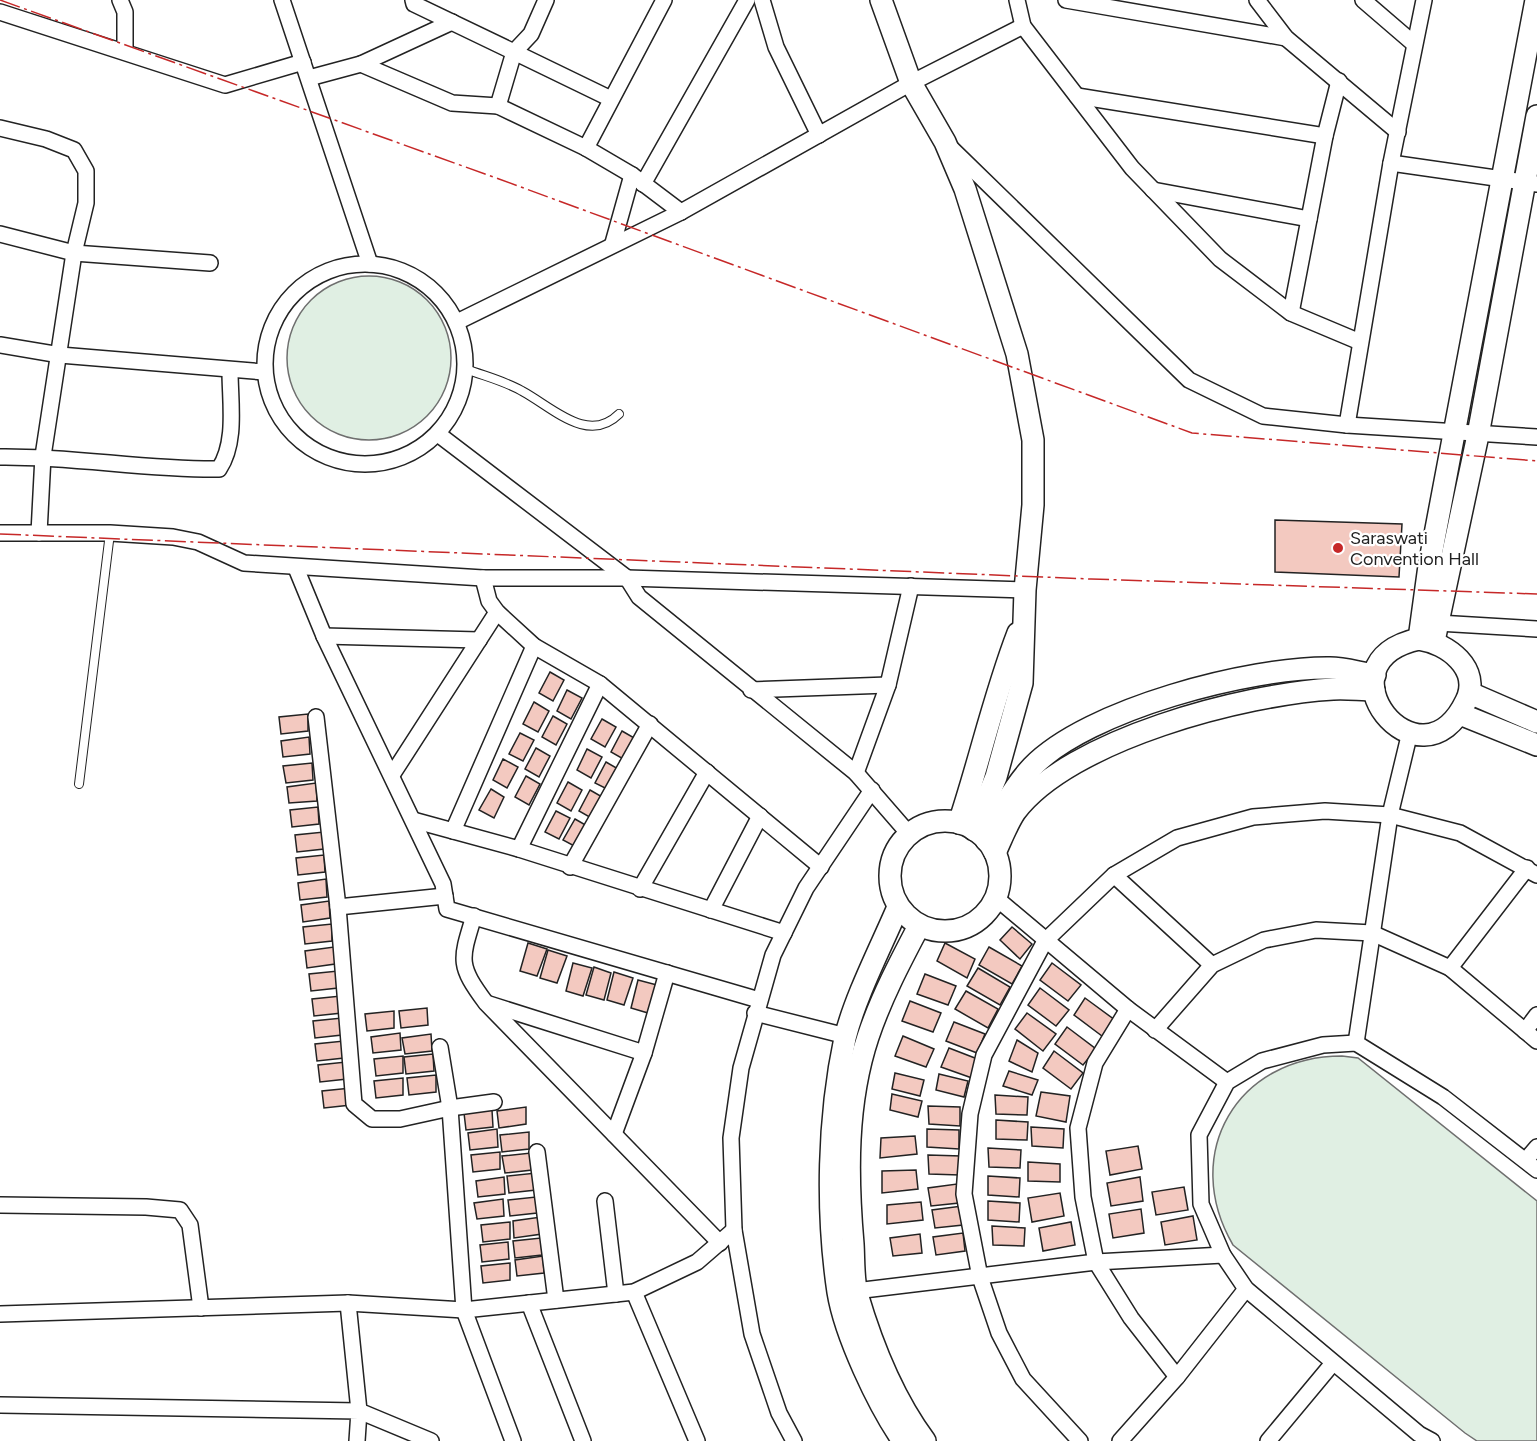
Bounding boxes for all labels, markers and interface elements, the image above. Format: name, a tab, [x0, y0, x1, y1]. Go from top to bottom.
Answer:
place label: Saraswati Convention Hall	[1350, 527, 1479, 570]
marker: Saraswati Convention Hall	[1331, 541, 1345, 555]

